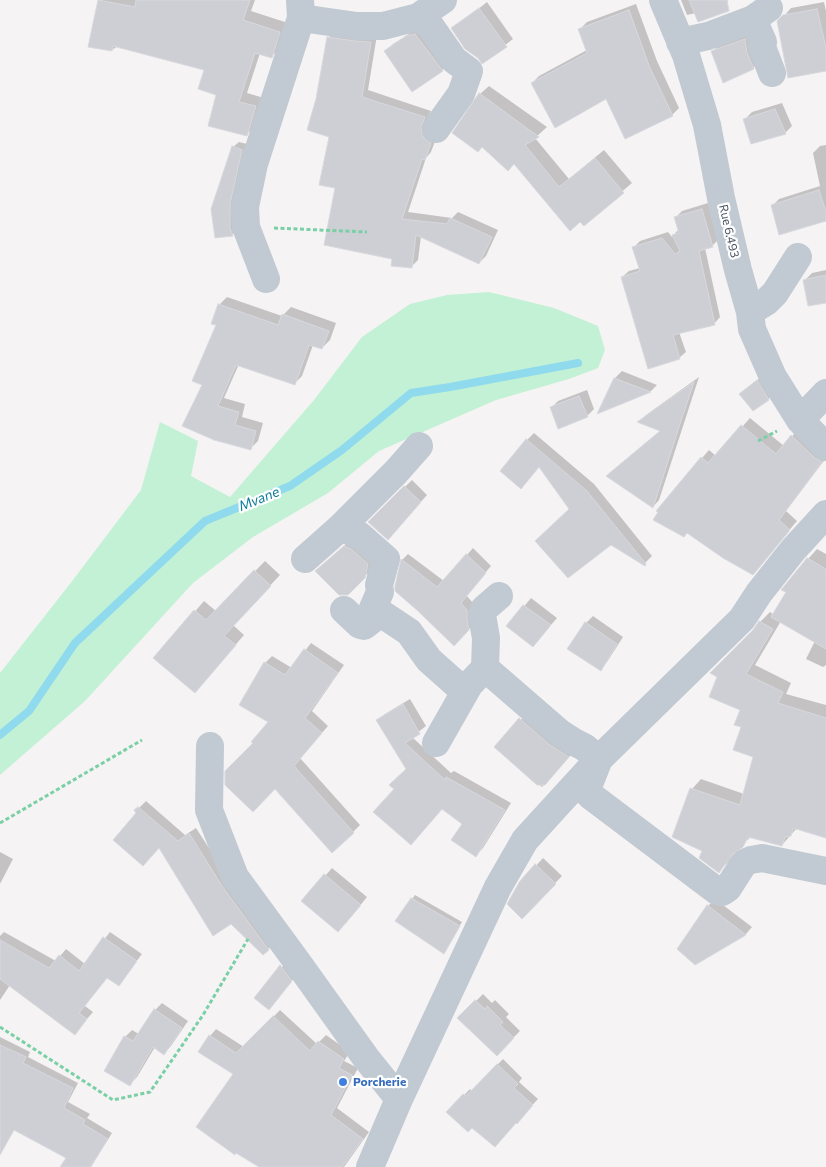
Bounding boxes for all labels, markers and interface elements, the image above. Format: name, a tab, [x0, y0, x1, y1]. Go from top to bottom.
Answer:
street label: Rue 6.493	[716, 203, 742, 259]
water label: Mvane	[236, 483, 282, 515]
place label: Porcherie	[353, 1075, 406, 1089]
marker: Porcherie	[337, 1076, 349, 1088]

